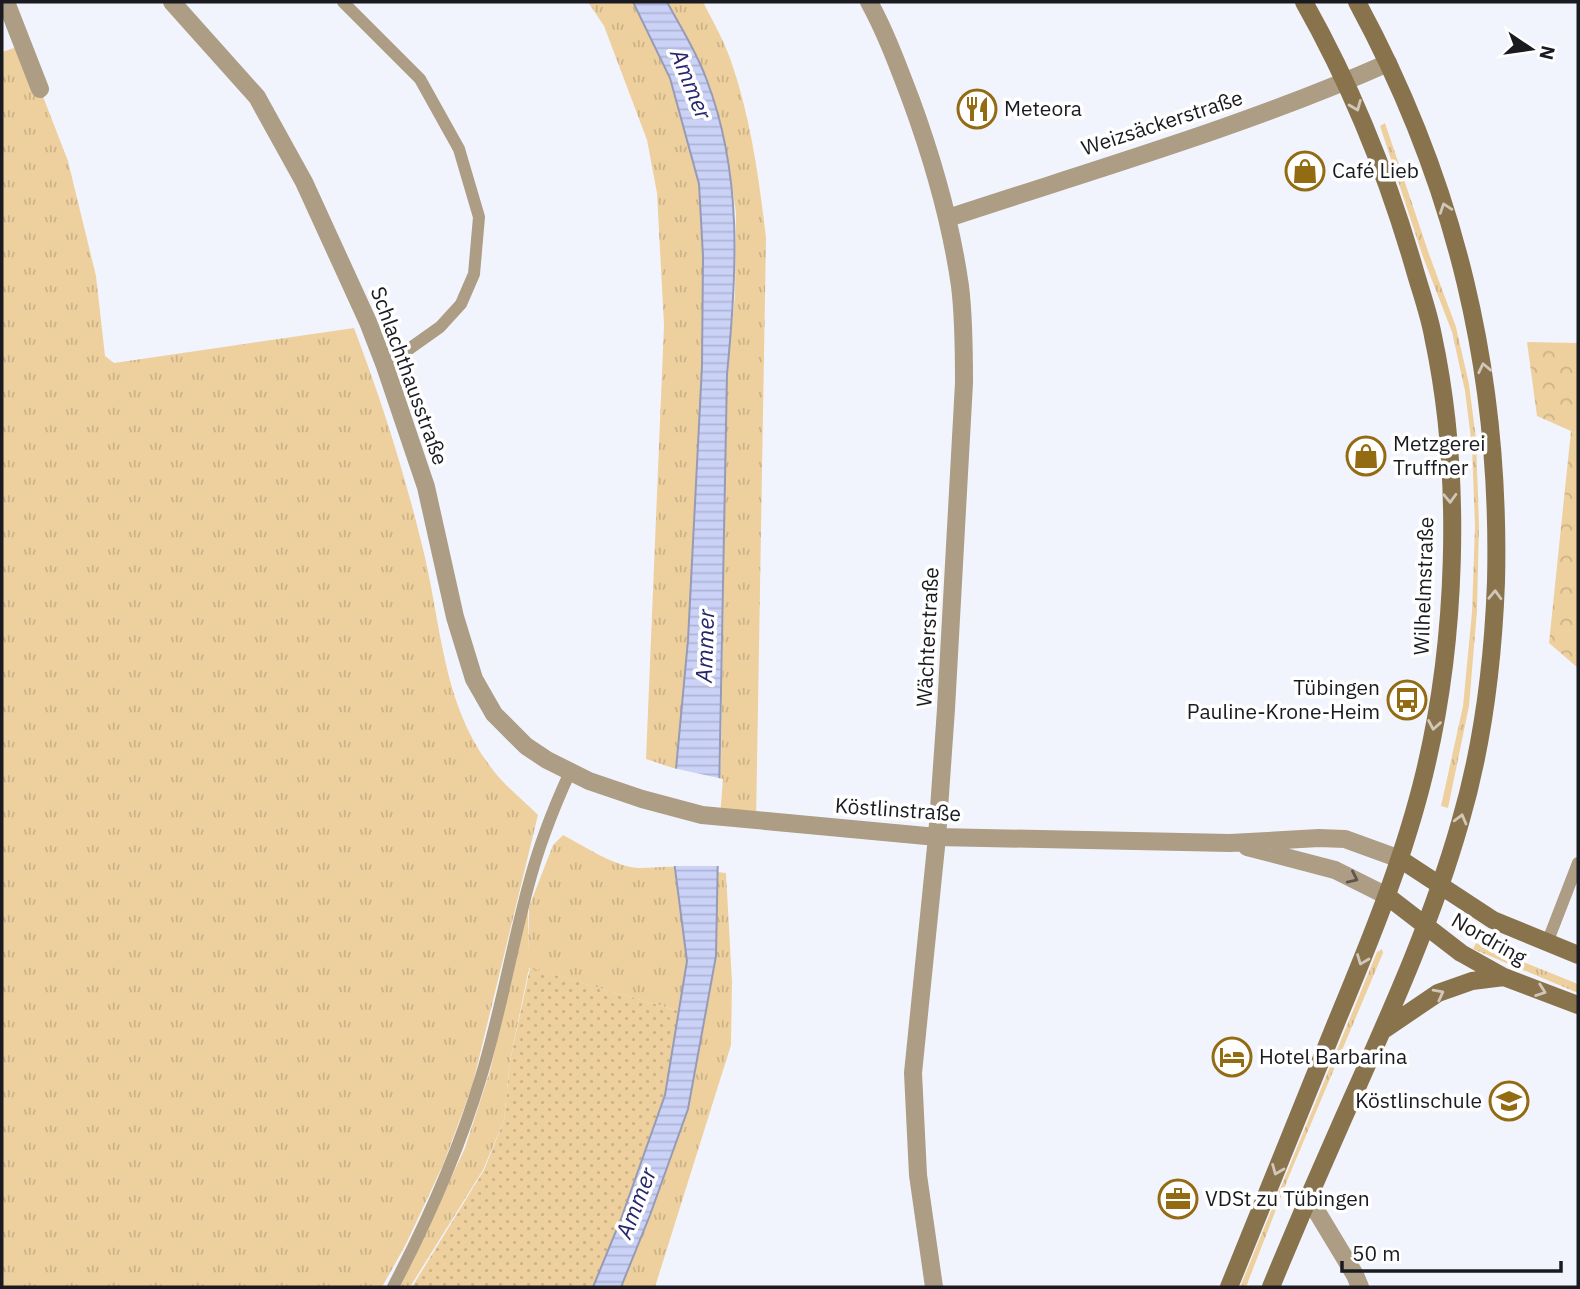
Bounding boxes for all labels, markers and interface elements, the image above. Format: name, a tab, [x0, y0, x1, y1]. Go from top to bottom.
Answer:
north arrow	[1496, 14, 1566, 84]
water label: Ammer	[664, 43, 720, 124]
text: N	[1534, 43, 1561, 62]
street label: Weizsäckerstraße	[1077, 83, 1246, 161]
restaurant icon: Meteora	[956, 88, 998, 130]
place label: Meteora	[1004, 94, 1082, 122]
one-way arrow	[1348, 100, 1362, 112]
shop icon: Café Lieb	[1284, 150, 1326, 192]
place label: Café Lieb	[1332, 156, 1419, 184]
one-way arrow	[1439, 203, 1453, 215]
street label: Schlachthausstraße	[365, 283, 455, 469]
one-way arrow	[1477, 362, 1492, 374]
place label: Metzgerei Truffner	[1393, 429, 1486, 481]
shop icon: Metzgerei Truffner	[1345, 435, 1387, 477]
one-way arrow	[1442, 493, 1457, 504]
street label: Wilhelmstraße	[1407, 516, 1439, 656]
street label: Wächterstraße	[909, 566, 945, 708]
one-way arrow	[1488, 589, 1503, 600]
water label: Ammer	[688, 608, 720, 684]
place label: Tübingen Pauline-Krone-Heim	[1187, 673, 1380, 725]
bus stop icon: Tübingen Pauline-Krone-Heim	[1386, 679, 1428, 721]
one-way arrow	[1427, 719, 1442, 731]
street label: Köstlinstraße	[834, 791, 962, 827]
one-way arrow	[1452, 813, 1467, 825]
one-way arrow	[1346, 870, 1358, 884]
street label: Nordring	[1447, 905, 1532, 971]
one-way arrow	[1356, 953, 1370, 965]
one-way arrow	[1535, 983, 1547, 997]
one-way arrow	[1432, 988, 1444, 1002]
hotel icon: Hotel Barbarina	[1211, 1036, 1253, 1078]
place label: Hotel Barbarina	[1259, 1042, 1407, 1070]
school or university icon: Köstlinschule	[1488, 1080, 1530, 1122]
place label: Köstlinschule	[1355, 1086, 1482, 1114]
water label: Ammer	[608, 1162, 662, 1243]
one-way arrow	[1271, 1164, 1285, 1176]
office icon: VDSt zu Tübingen	[1157, 1178, 1199, 1220]
place label: VDSt zu Tübingen	[1205, 1184, 1370, 1212]
scale bar	[1342, 1230, 1561, 1274]
text: 50 m	[1352, 1239, 1401, 1267]

